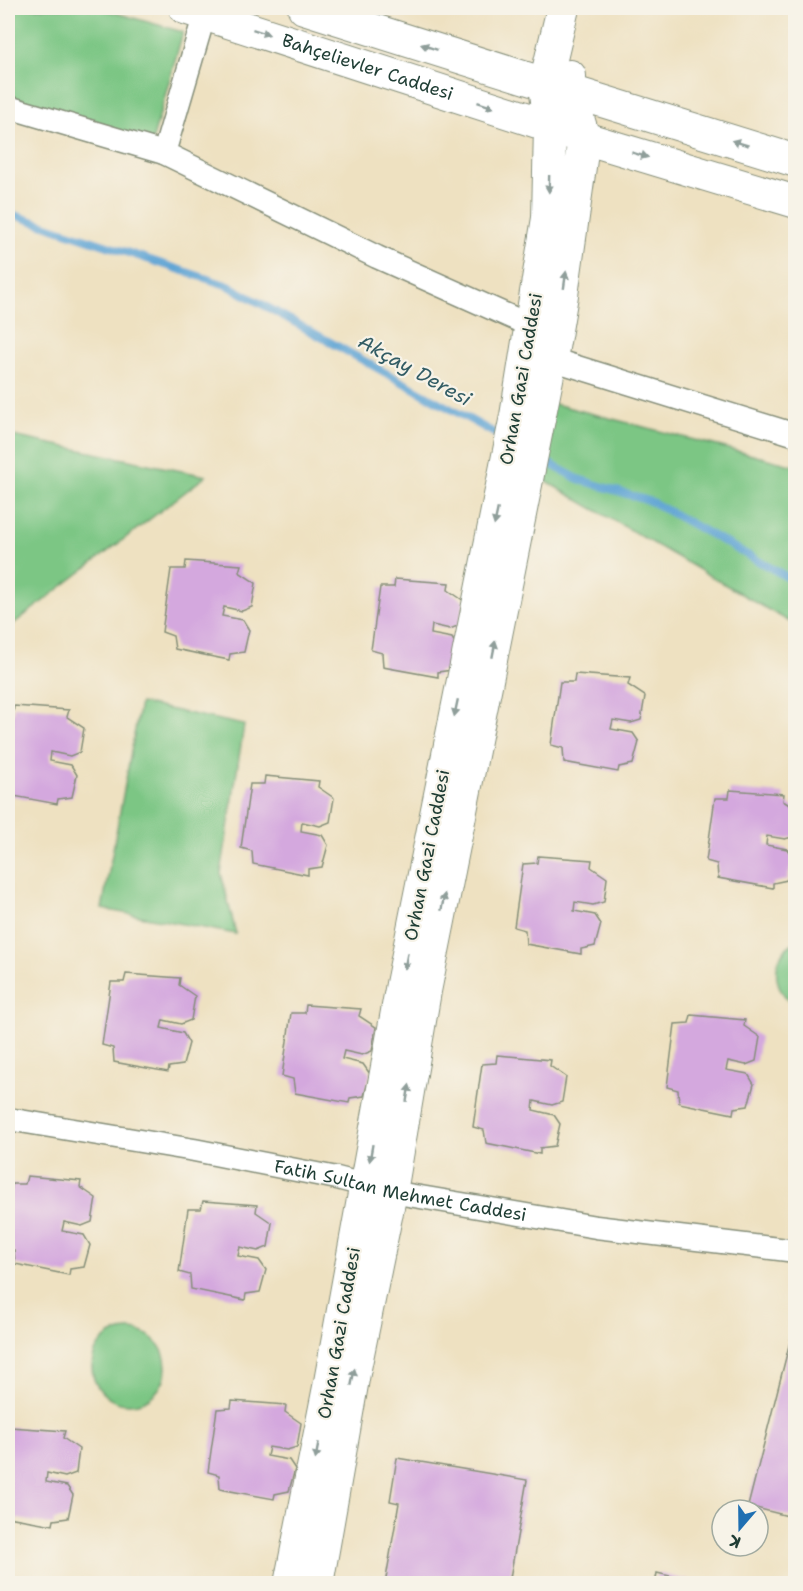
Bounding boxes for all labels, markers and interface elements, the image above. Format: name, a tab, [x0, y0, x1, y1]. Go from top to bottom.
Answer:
one-way arrow	[252, 27, 270, 37]
street label: Bahçelievler Caddesi	[279, 28, 457, 106]
one-way arrow	[420, 42, 438, 51]
one-way arrow	[477, 100, 495, 110]
one-way arrow	[731, 138, 749, 148]
one-way arrow	[631, 151, 649, 160]
one-way arrow	[544, 175, 554, 194]
one-way arrow	[560, 270, 569, 289]
street label: Orhan Gazi Caddesi	[494, 291, 548, 467]
water label: Akçay Deresi	[354, 328, 476, 412]
one-way arrow	[490, 508, 500, 526]
one-way arrow	[490, 639, 499, 658]
one-way arrow	[451, 699, 460, 718]
street label: Orhan Gazi Caddesi	[399, 767, 455, 943]
one-way arrow	[439, 892, 448, 911]
one-way arrow	[401, 952, 410, 971]
one-way arrow	[404, 1084, 413, 1103]
one-way arrow	[366, 1143, 375, 1162]
street label: Fatih Sultan Mehmet Caddesi	[272, 1154, 528, 1227]
street label: Orhan Gazi Caddesi	[312, 1245, 366, 1421]
one-way arrow	[349, 1368, 358, 1387]
one-way arrow	[312, 1442, 321, 1461]
north arrow	[710, 1498, 770, 1558]
text: K	[726, 1530, 744, 1553]

